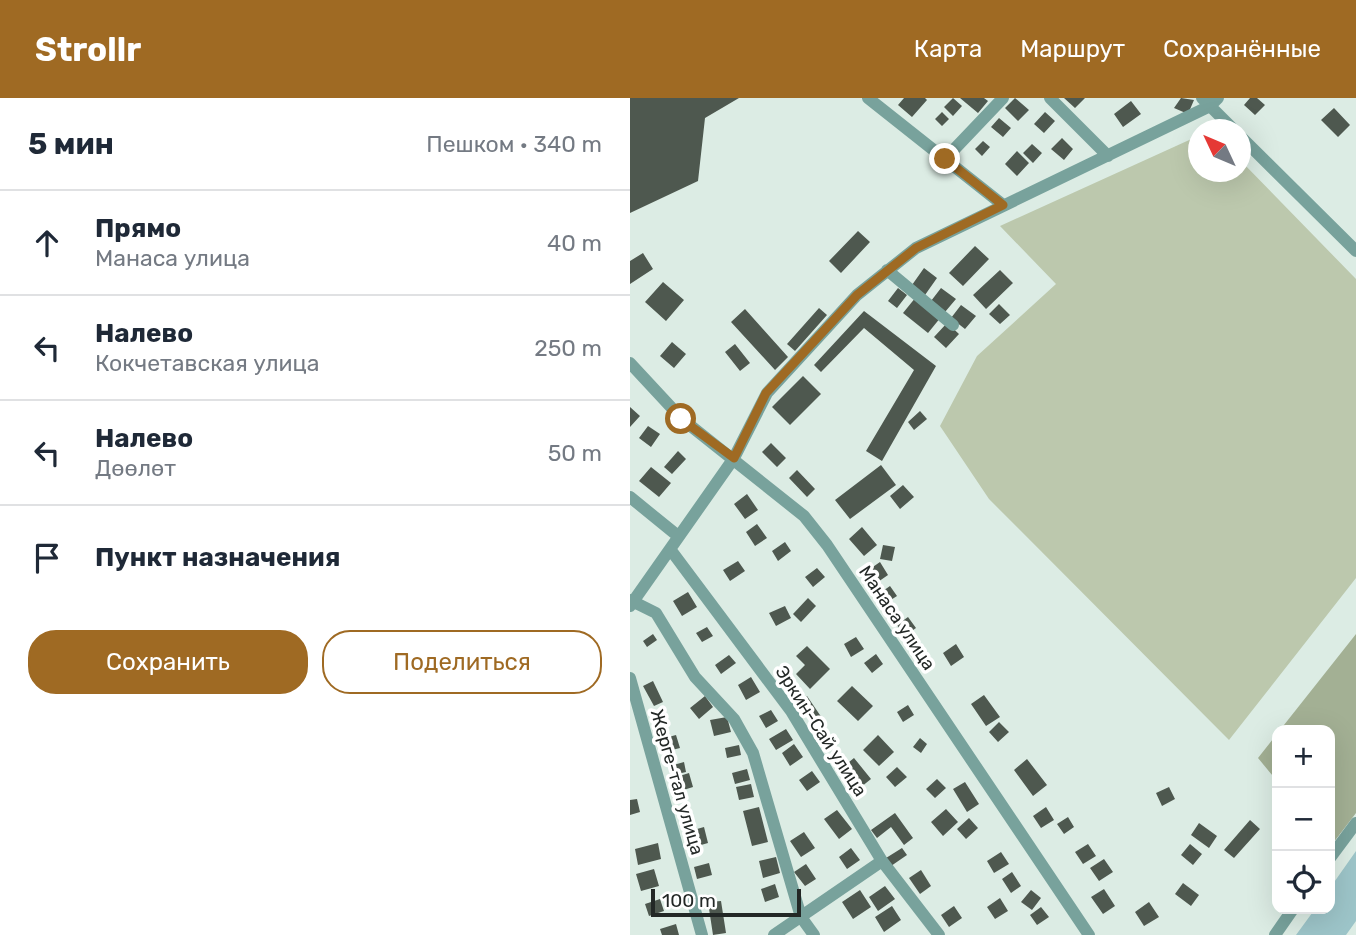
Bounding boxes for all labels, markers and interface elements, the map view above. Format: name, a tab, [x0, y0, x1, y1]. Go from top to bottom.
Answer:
text: Strollr	[35, 30, 141, 69]
text: Карта	[914, 35, 982, 63]
text: Маршрут	[1020, 35, 1125, 63]
text: Сохранённые	[1163, 35, 1321, 63]
north arrow	[1188, 119, 1251, 182]
text: 5 мин	[28, 126, 114, 162]
text: Пешком · 340 m	[426, 130, 602, 158]
route end	[929, 143, 960, 174]
text: Прямо	[95, 213, 181, 244]
icon: ahead	[28, 224, 66, 262]
text: 40 m	[547, 229, 602, 257]
text: Манаса улица	[95, 244, 250, 272]
text: Налево	[95, 318, 193, 349]
icon: left	[28, 329, 66, 367]
text: 250 m	[534, 334, 602, 362]
text: Кокчетавская улица	[95, 349, 320, 377]
route start	[665, 403, 696, 434]
text: Налево	[95, 423, 193, 454]
icon: left	[28, 434, 66, 472]
text: 50 m	[548, 439, 602, 467]
text: Дөөлөт	[95, 454, 176, 482]
icon: arrive	[28, 539, 66, 577]
text: Пункт назначения	[95, 542, 340, 573]
street label: Манаса улица	[854, 562, 940, 674]
button: Сохранить	[28, 630, 308, 694]
button: Поделиться	[322, 630, 602, 694]
street label: Эркин-Сай улица	[770, 661, 872, 801]
street label: Жерге-тал улица	[646, 707, 708, 857]
map controls	[1272, 725, 1335, 914]
button: +	[1272, 725, 1335, 788]
button: −	[1272, 788, 1335, 851]
button: locate	[1272, 851, 1335, 914]
scale bar	[651, 886, 802, 918]
text: 100 m	[662, 889, 716, 912]

